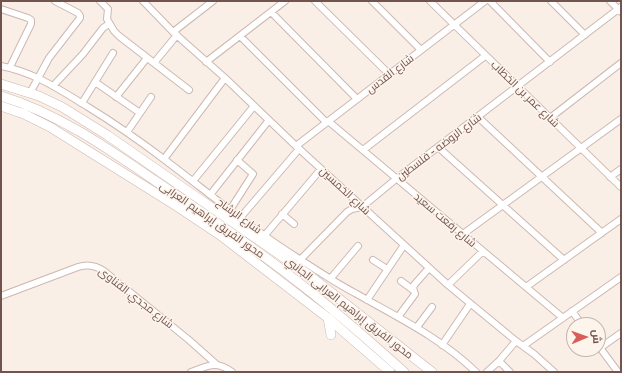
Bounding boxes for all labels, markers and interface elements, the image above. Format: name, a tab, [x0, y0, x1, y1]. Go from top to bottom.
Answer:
street label: شارع القدس	[364, 52, 416, 96]
street label: شارع عمر بن الخطاب	[488, 58, 562, 130]
street label: شارع الروضه - فلسطين	[394, 111, 484, 183]
street label: شارع الخمسين	[317, 164, 373, 218]
street label: محور الفريق إبراهيم العرابى	[157, 179, 267, 261]
street label: شارع رفعت سعيد	[411, 190, 479, 250]
street label: شارع الرشاح	[214, 195, 264, 237]
street label: محور الفريق إبراهيم العرابى الجانبي	[283, 254, 415, 362]
street label: شارع مجدي القناوى	[96, 265, 176, 331]
north arrow	[566, 317, 606, 357]
text: ش	[591, 329, 604, 344]

